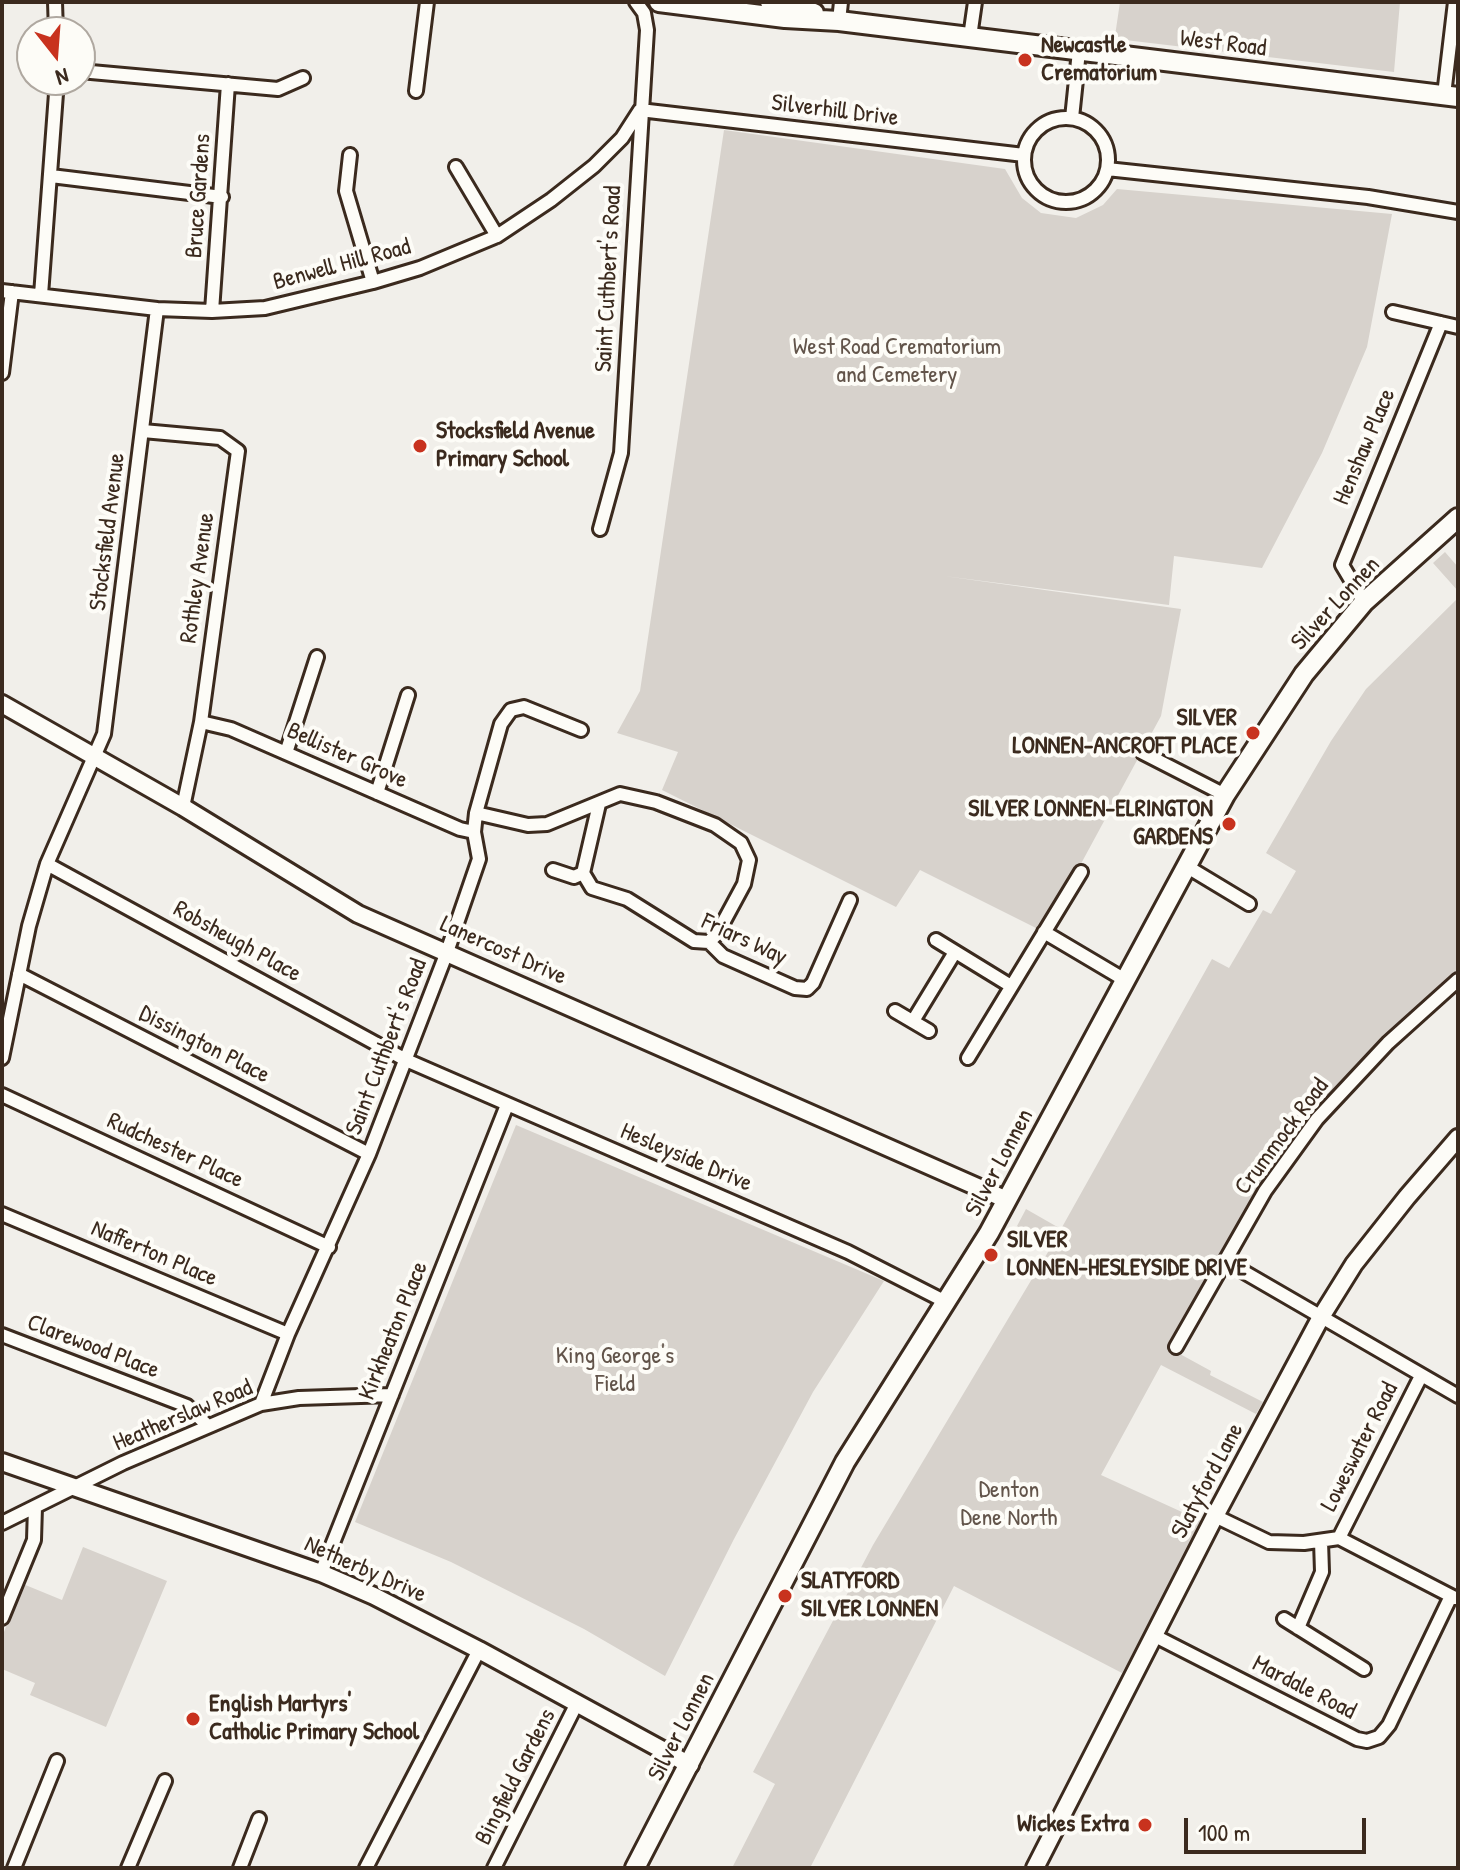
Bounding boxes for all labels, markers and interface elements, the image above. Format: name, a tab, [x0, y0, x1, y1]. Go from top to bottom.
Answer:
north arrow	[16, 16, 96, 96]
street label: West Road	[1178, 24, 1268, 64]
place label: Newcastle Crematorium	[1041, 32, 1157, 88]
marker: Newcastle Crematorium	[1016, 51, 1034, 69]
text: N	[52, 61, 72, 93]
street label: Silverhill Drive	[770, 89, 900, 133]
street label: Bruce Gardens	[180, 133, 218, 259]
street label: Saint Cuthbert's Road	[590, 185, 628, 373]
street label: Benwell Hill Road	[270, 233, 414, 297]
park label: West Road Crematorium and Cemetery	[793, 334, 1001, 390]
street label: Henshaw Place	[1328, 385, 1402, 509]
place label: Stocksfield Avenue Primary School	[436, 418, 595, 474]
marker: Stocksfield Avenue Primary School	[411, 437, 429, 455]
street label: Stocksfield Avenue	[84, 451, 132, 613]
street label: Rothley Avenue	[175, 511, 221, 645]
street label: Silver Lonnen	[1285, 551, 1387, 657]
place label: SILVER LONNEN-ANCROFT PLACE	[1013, 705, 1237, 761]
street label: Bellister Grove	[282, 717, 412, 795]
marker: SILVER LONNEN-ANCROFT PLACE	[1244, 724, 1262, 742]
place label: SILVER LONNEN-ELRINGTON GARDENS	[968, 796, 1213, 852]
marker: SILVER LONNEN-ELRINGTON GARDENS	[1220, 815, 1238, 833]
street label: Robsheugh Place	[168, 895, 306, 989]
street label: Friars Way	[697, 908, 791, 972]
street label: Lanercost Drive	[435, 910, 571, 992]
street label: Saint Cuthbert's Road	[340, 955, 434, 1139]
street label: Dissington Place	[134, 1000, 274, 1090]
street label: Crummock Road	[1229, 1073, 1335, 1201]
street label: Silver Lonnen	[960, 1104, 1040, 1222]
street label: Rudchester Place	[102, 1107, 248, 1195]
street label: Hesleyside Drive	[616, 1117, 756, 1199]
street label: Nafferton Place	[87, 1215, 221, 1293]
place label: SILVER LONNEN-HESLEYSIDE DRIVE	[1007, 1227, 1247, 1283]
marker: SILVER LONNEN-HESLEYSIDE DRIVE	[982, 1246, 1000, 1264]
street label: Kirkheaton Place	[353, 1258, 435, 1404]
street label: Clarewood Place	[23, 1309, 163, 1385]
park label: King George's Field	[556, 1343, 674, 1399]
street label: Heatherslaw Road	[109, 1374, 257, 1458]
street label: Loweswater Road	[1315, 1378, 1405, 1516]
street label: Slatyford Lane	[1166, 1418, 1250, 1544]
park label: Denton Dene North	[961, 1477, 1057, 1533]
street label: Netherby Drive	[300, 1530, 430, 1610]
place label: SLATYFORD SILVER LONNEN	[801, 1568, 938, 1624]
marker: SLATYFORD SILVER LONNEN	[776, 1587, 794, 1605]
street label: Mardale Road	[1247, 1650, 1361, 1726]
street label: Silver Lonnen	[643, 1668, 721, 1786]
place label: English Martyrs' Catholic Primary School	[209, 1691, 419, 1747]
street label: Bingfield Gardens	[469, 1704, 563, 1850]
marker: English Martyrs' Catholic Primary School	[184, 1710, 202, 1728]
scale bar	[1188, 1802, 1370, 1852]
place label: Wickes Extra	[1017, 1811, 1129, 1839]
marker: Wickes Extra	[1136, 1816, 1154, 1834]
text: 100 m	[1198, 1816, 1250, 1848]

